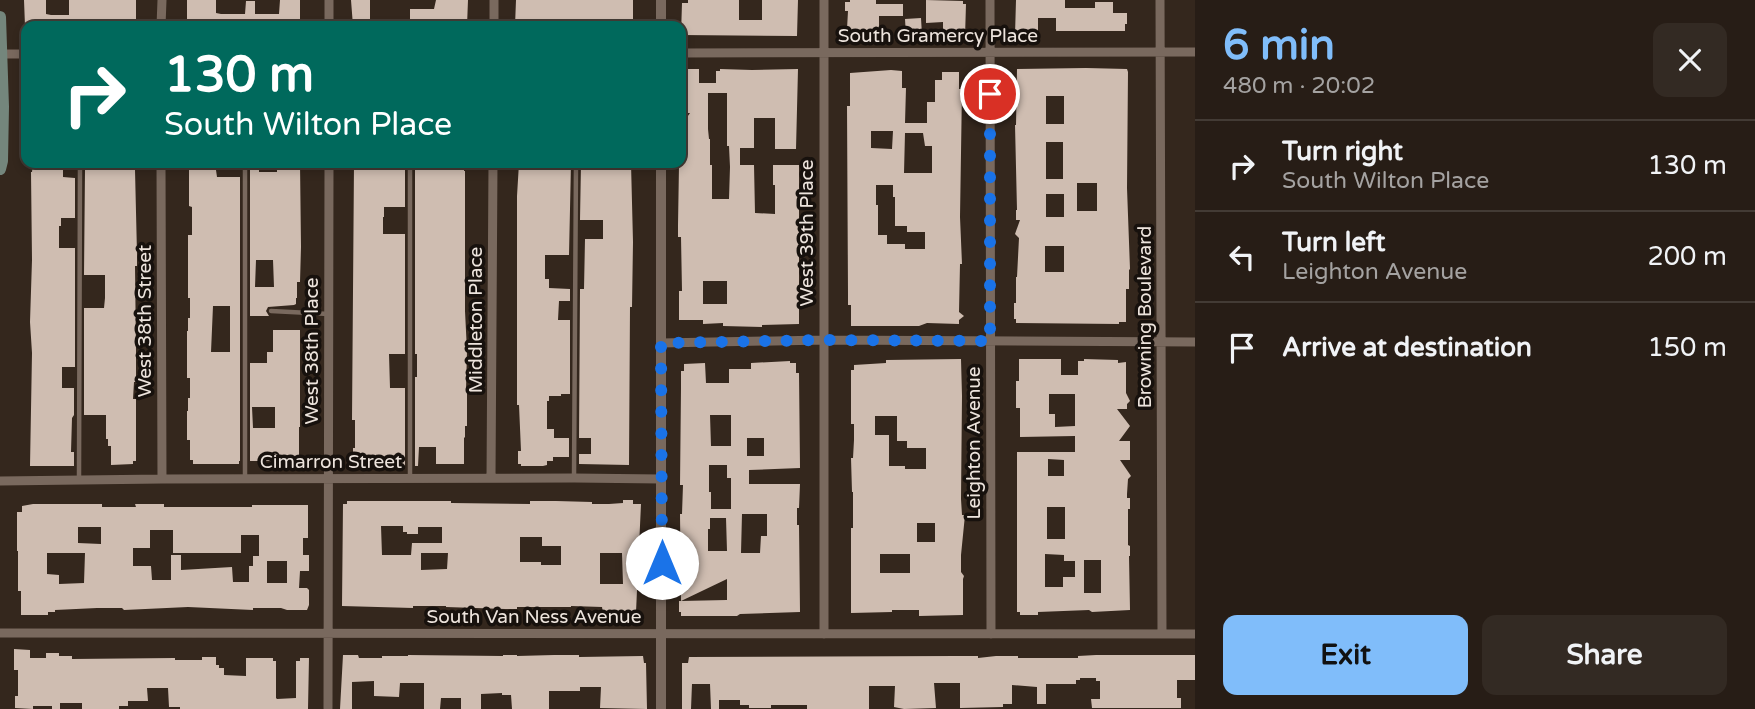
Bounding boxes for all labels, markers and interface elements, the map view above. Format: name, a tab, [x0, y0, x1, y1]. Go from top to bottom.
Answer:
text: 6 min	[1223, 20, 1335, 71]
button: close	[1653, 23, 1727, 97]
street label: South Gramercy Place	[838, 25, 1038, 47]
text: 130 m	[164, 46, 314, 105]
icon: right	[49, 49, 140, 140]
pin	[960, 64, 1020, 124]
text: 480 m · 20:02	[1223, 72, 1375, 100]
icon: arrive	[971, 75, 1009, 113]
text: South Wilton Place	[164, 106, 452, 144]
text: Turn right	[1282, 136, 1403, 167]
icon: right	[1223, 147, 1261, 185]
text: 130 m	[1647, 150, 1727, 181]
street label: West 39th Place	[796, 160, 818, 306]
text: South Wilton Place	[1282, 167, 1489, 195]
street label: Browning Boulevard	[1134, 226, 1156, 408]
text: Turn left	[1282, 227, 1385, 258]
icon: left	[1223, 238, 1261, 276]
text: 200 m	[1647, 241, 1727, 272]
street label: West 38th Street	[134, 245, 156, 397]
street label: Middleton Place	[465, 247, 487, 393]
text: Leighton Avenue	[1282, 258, 1467, 286]
street label: West 38th Place	[301, 278, 323, 424]
icon: arrive	[1223, 329, 1261, 367]
text: Arrive at destination	[1282, 332, 1532, 363]
text: 150 m	[1647, 332, 1727, 363]
street label: Leighton Avenue	[963, 367, 985, 519]
street label: Cimarron Street	[260, 451, 402, 473]
position arrow	[625, 526, 699, 600]
street label: South Van Ness Avenue	[427, 606, 641, 628]
button: Exit	[1223, 615, 1468, 695]
button: Share	[1482, 615, 1727, 695]

